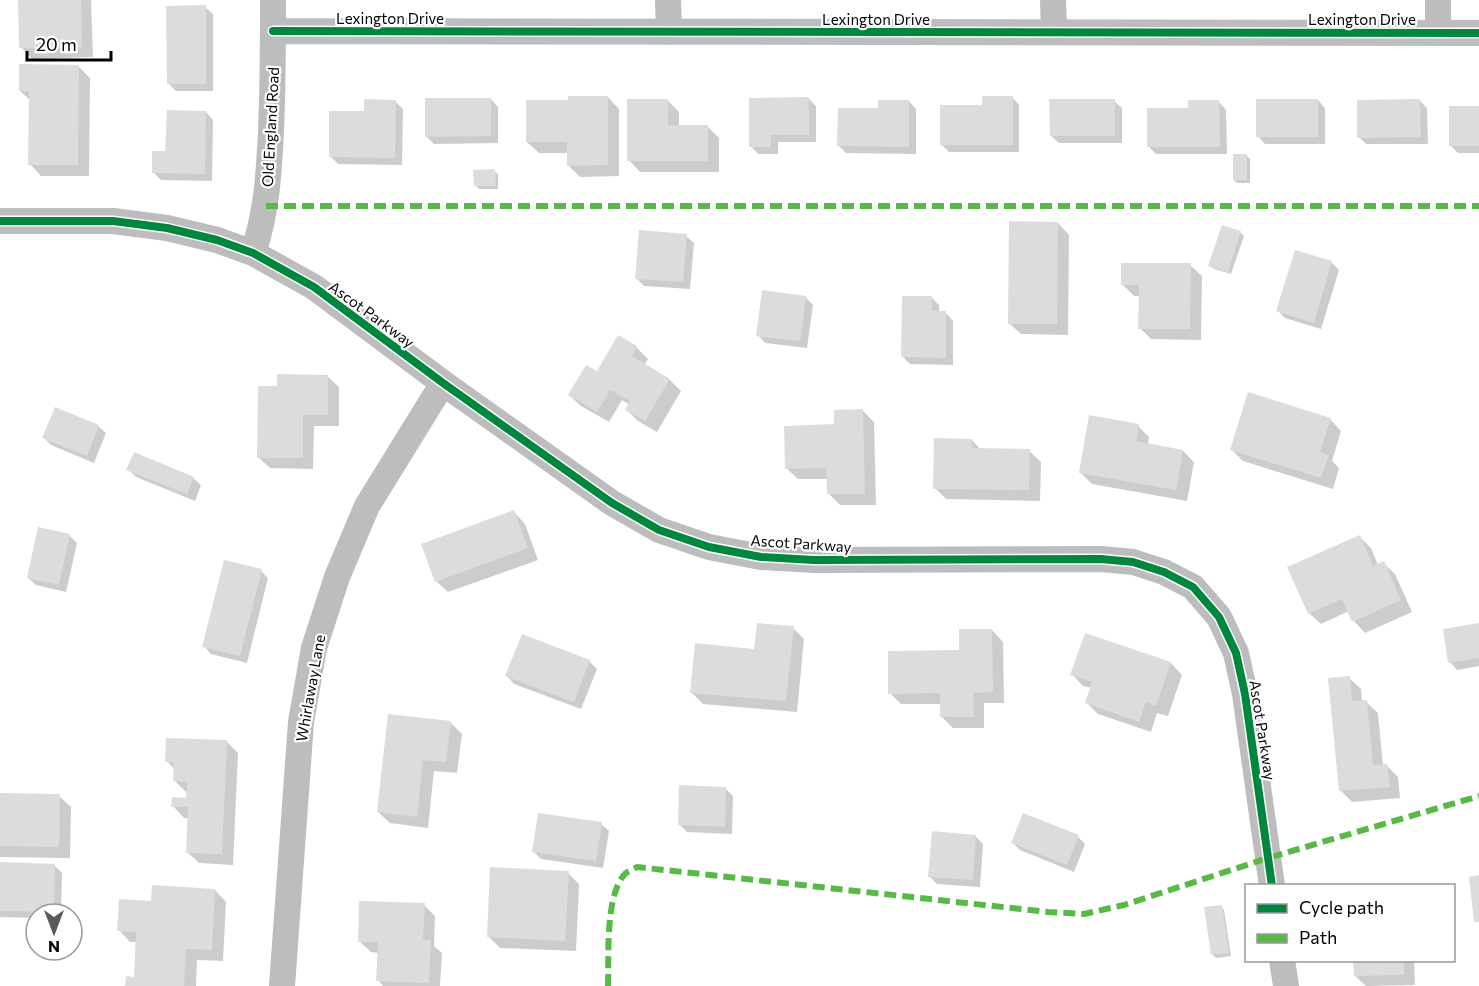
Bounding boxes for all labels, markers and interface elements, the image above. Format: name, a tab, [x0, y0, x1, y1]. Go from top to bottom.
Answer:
street label: Lexington Drive	[336, 9, 444, 27]
street label: Lexington Drive	[822, 10, 930, 28]
street label: Lexington Drive	[1308, 10, 1416, 28]
scale bar	[27, 24, 111, 62]
text: 20 m	[36, 33, 77, 55]
street label: Old England Road	[258, 67, 282, 187]
street label: Ascot Parkway	[326, 277, 418, 351]
street label: Ascot Parkway	[750, 530, 852, 556]
street label: Whirlaway Lane	[292, 633, 328, 743]
street label: Ascot Parkway	[1246, 679, 1280, 782]
legend	[1245, 884, 1455, 962]
text: Cycle path	[1299, 896, 1384, 918]
north arrow	[24, 902, 84, 962]
text: Path	[1299, 926, 1337, 948]
text: N	[48, 938, 60, 957]

